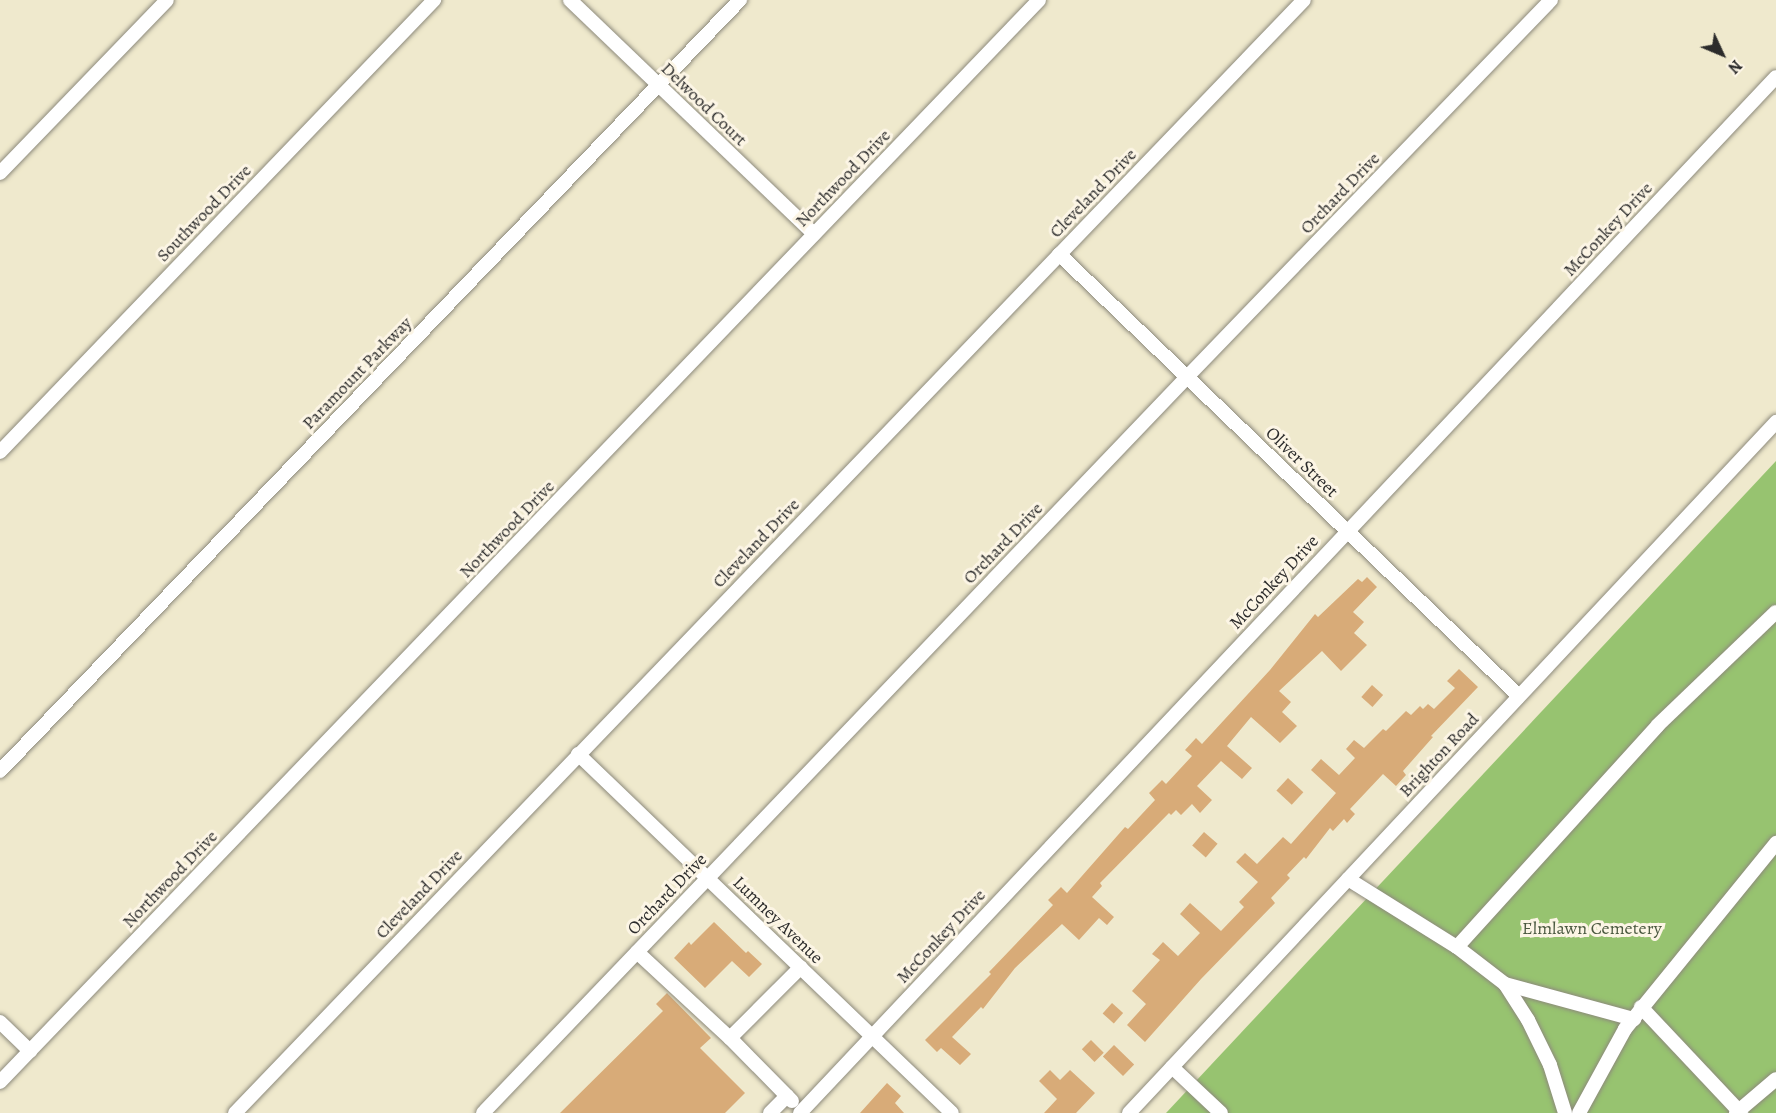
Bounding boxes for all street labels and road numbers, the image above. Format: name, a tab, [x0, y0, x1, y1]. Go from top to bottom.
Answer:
street label: Delwood Court	[657, 58, 751, 150]
street label: Northwood Drive	[791, 125, 895, 231]
street label: Cleveland Drive	[1045, 144, 1141, 242]
street label: Orchard Drive	[1296, 148, 1384, 238]
street label: Southwood Drive	[152, 160, 256, 266]
street label: McConkey Drive	[1559, 177, 1657, 281]
street label: Paramount Parkway	[298, 312, 416, 434]
street label: Oliver Street	[1261, 422, 1343, 502]
street label: Northwood Drive	[455, 476, 559, 582]
street label: Cleveland Drive	[708, 494, 804, 592]
street label: Orchard Drive	[959, 498, 1047, 588]
street label: McConkey Drive	[1225, 530, 1323, 634]
street label: Brighton Road	[1395, 709, 1483, 801]
street label: Northwood Drive	[118, 826, 222, 932]
street label: Cleveland Drive	[371, 845, 467, 943]
street label: Orchard Drive	[623, 849, 711, 939]
street label: Lumney Avenue	[728, 872, 828, 968]
street label: McConkey Drive	[892, 884, 990, 988]

